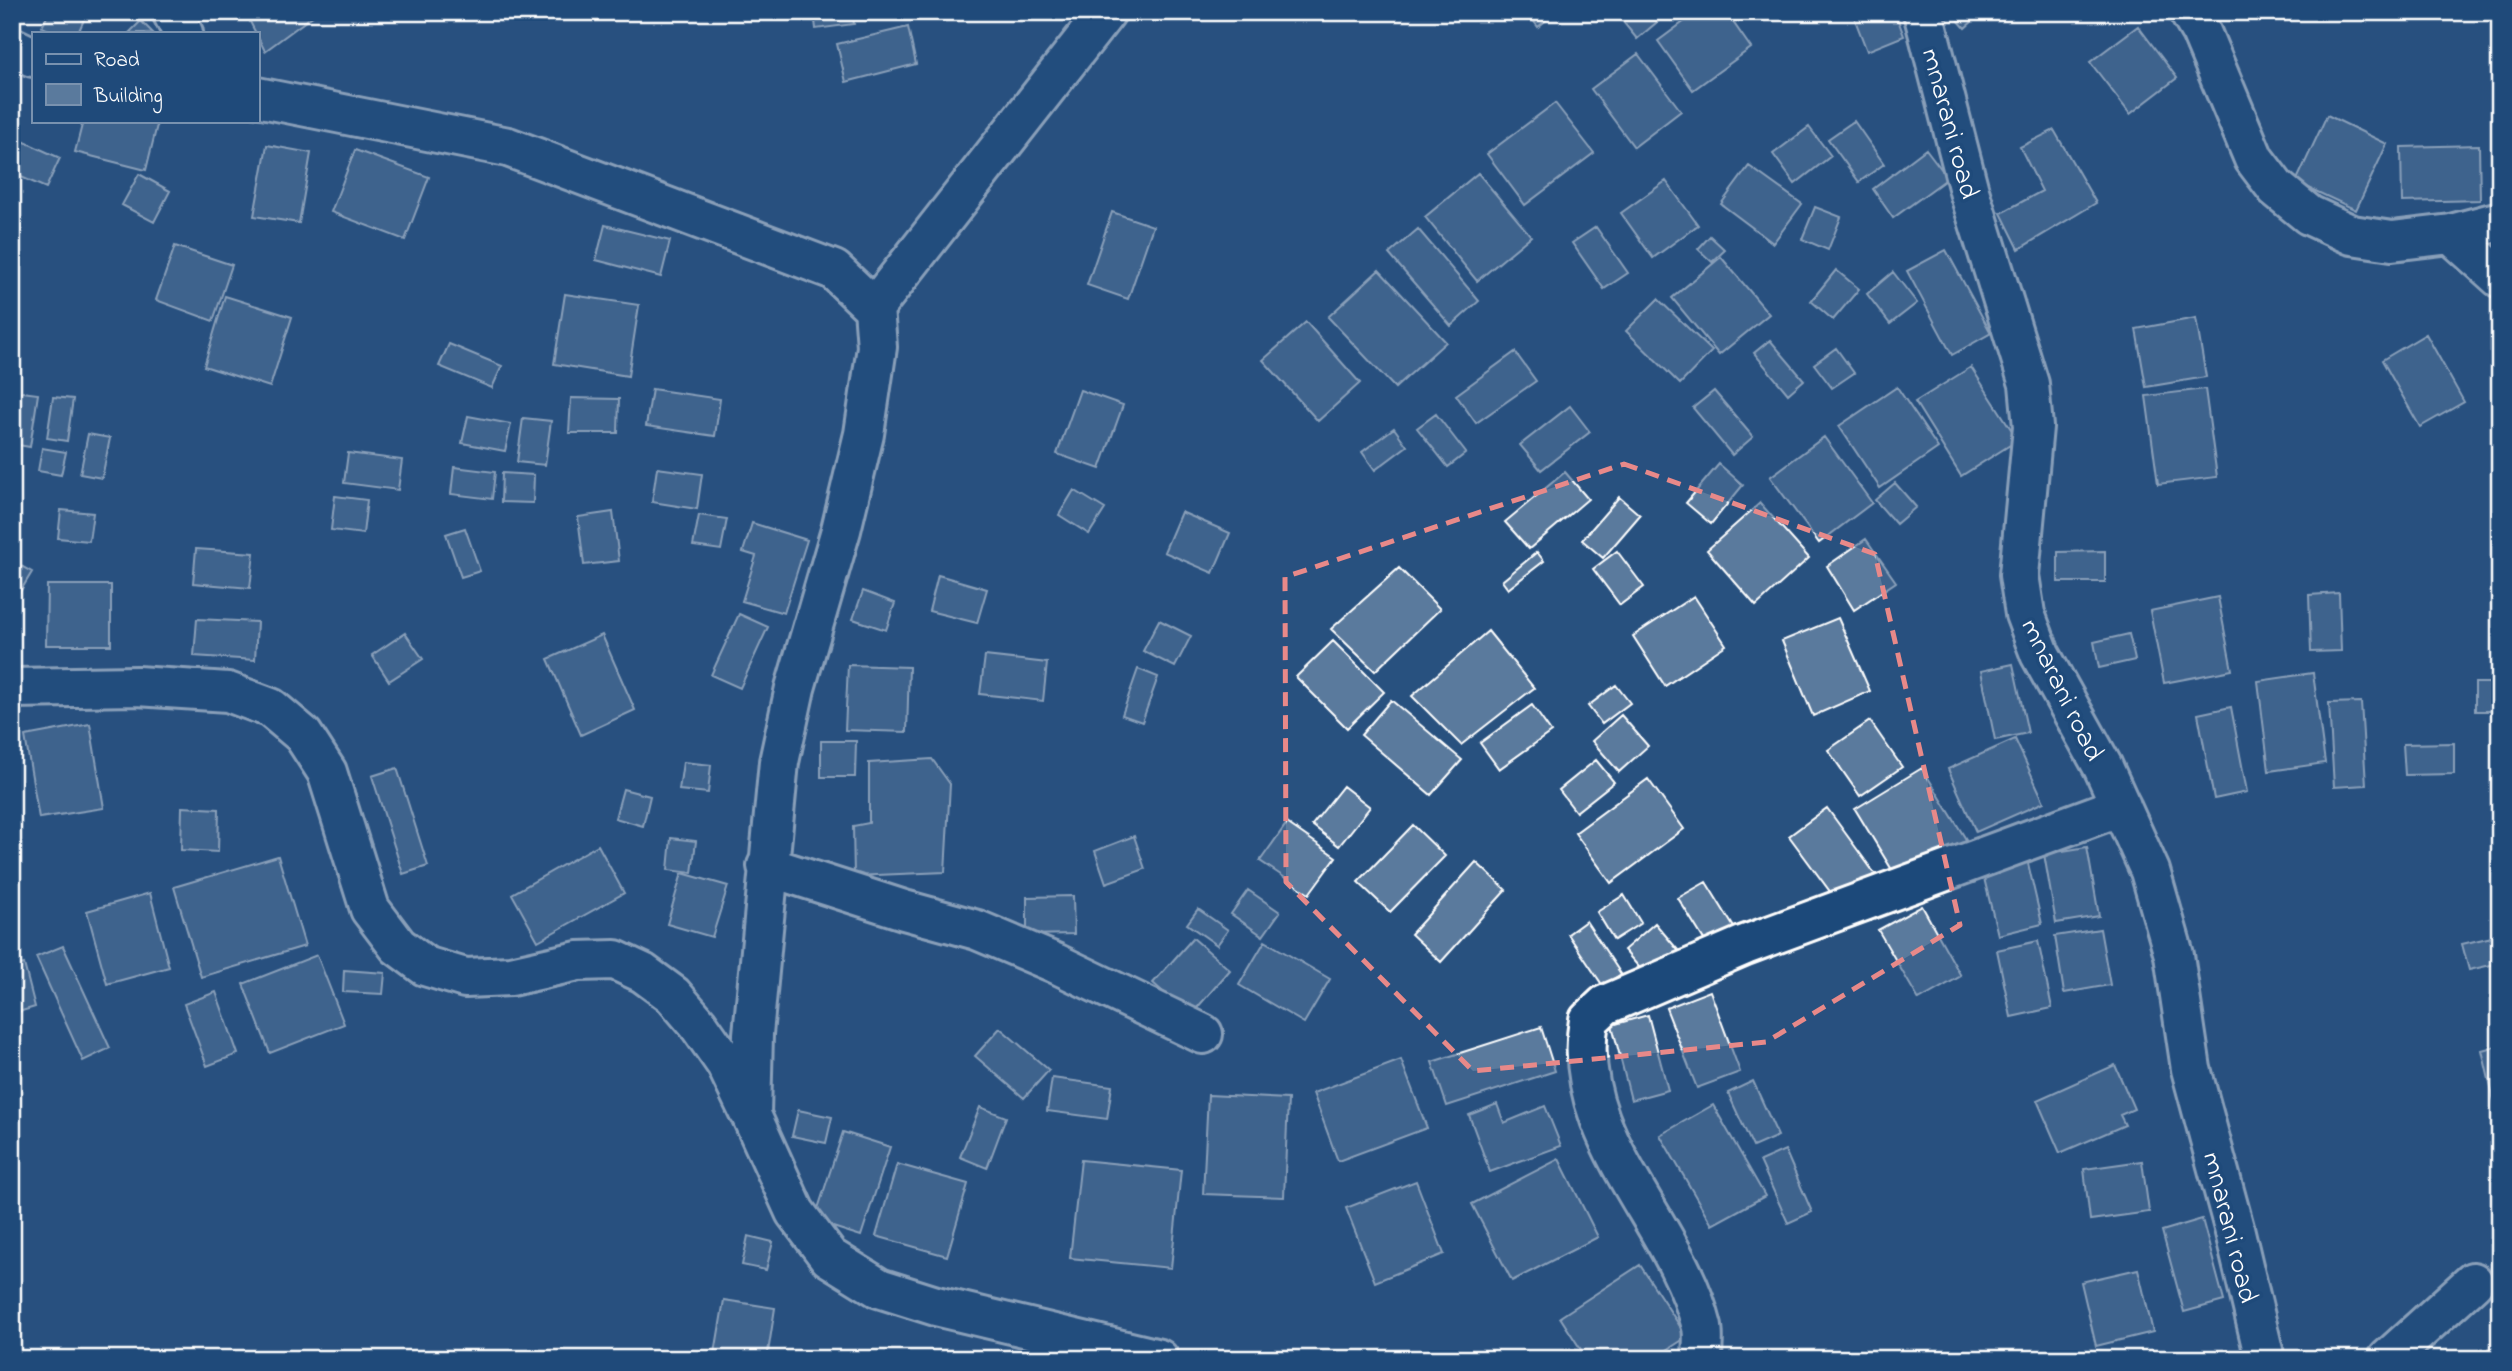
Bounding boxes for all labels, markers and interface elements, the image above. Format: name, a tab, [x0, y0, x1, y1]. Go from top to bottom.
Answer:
legend	[32, 32, 259, 122]
street label: mnarani road	[1909, 44, 1988, 204]
text: Road	[94, 46, 140, 76]
text: Building	[93, 82, 163, 114]
street label: mnarani road	[2009, 612, 2113, 769]
street label: mnarani road	[2190, 1148, 2267, 1308]

